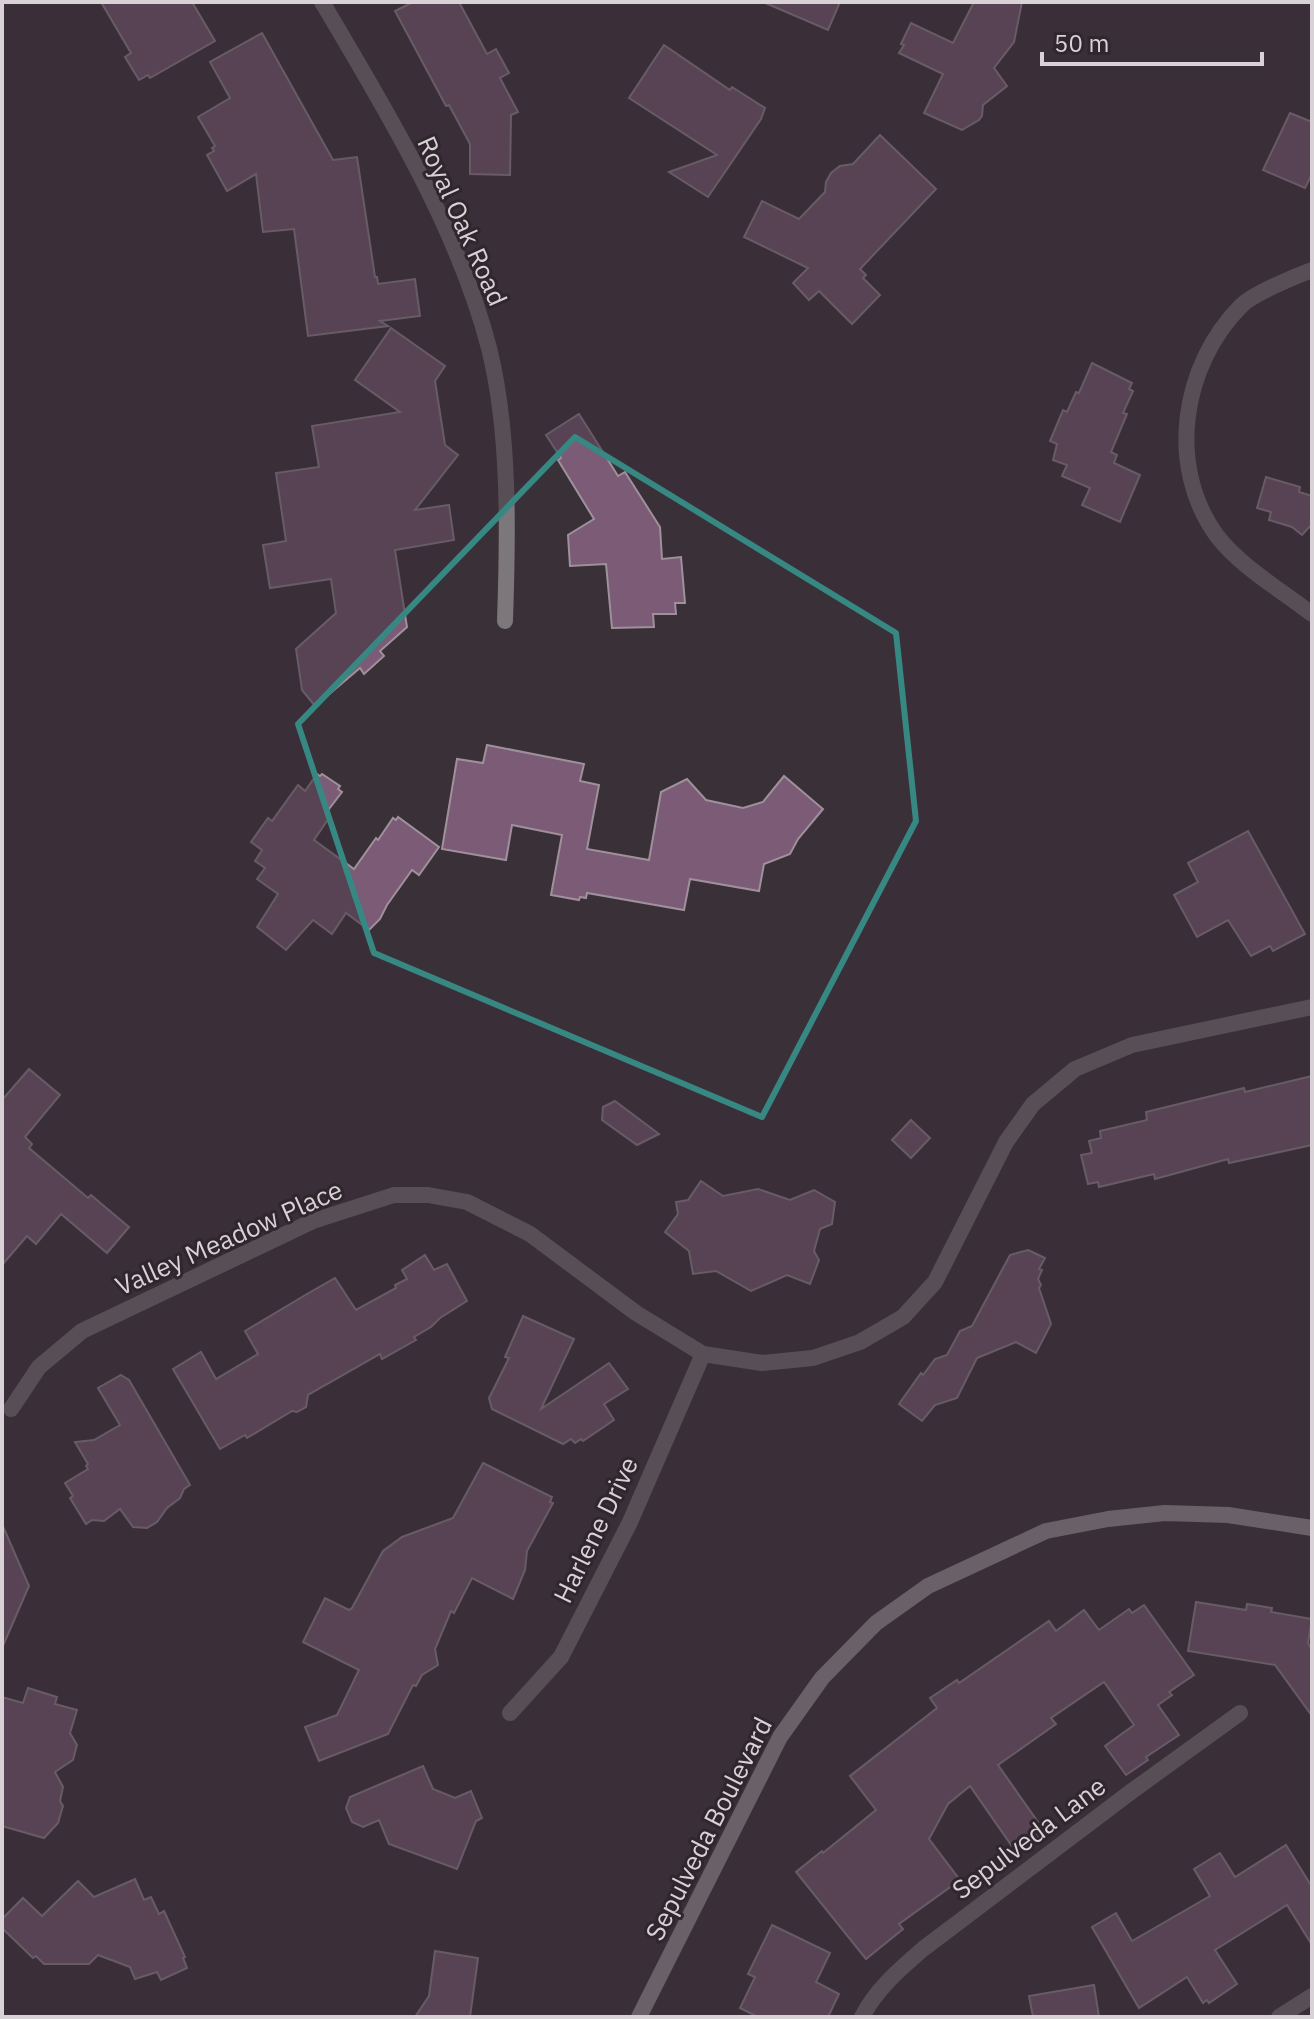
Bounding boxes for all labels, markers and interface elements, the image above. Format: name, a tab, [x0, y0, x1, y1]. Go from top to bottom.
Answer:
scale bar	[1042, 16, 1262, 66]
text: 50 m	[1054, 27, 1109, 59]
street label: Royal Oak Road	[410, 130, 516, 311]
street label: Valley Meadow Place	[110, 1172, 347, 1302]
street label: Harlene Drive	[545, 1451, 645, 1608]
street label: Sepulveda Boulevard	[637, 1711, 779, 1946]
street label: Sepulveda Lane	[945, 1768, 1112, 1906]

